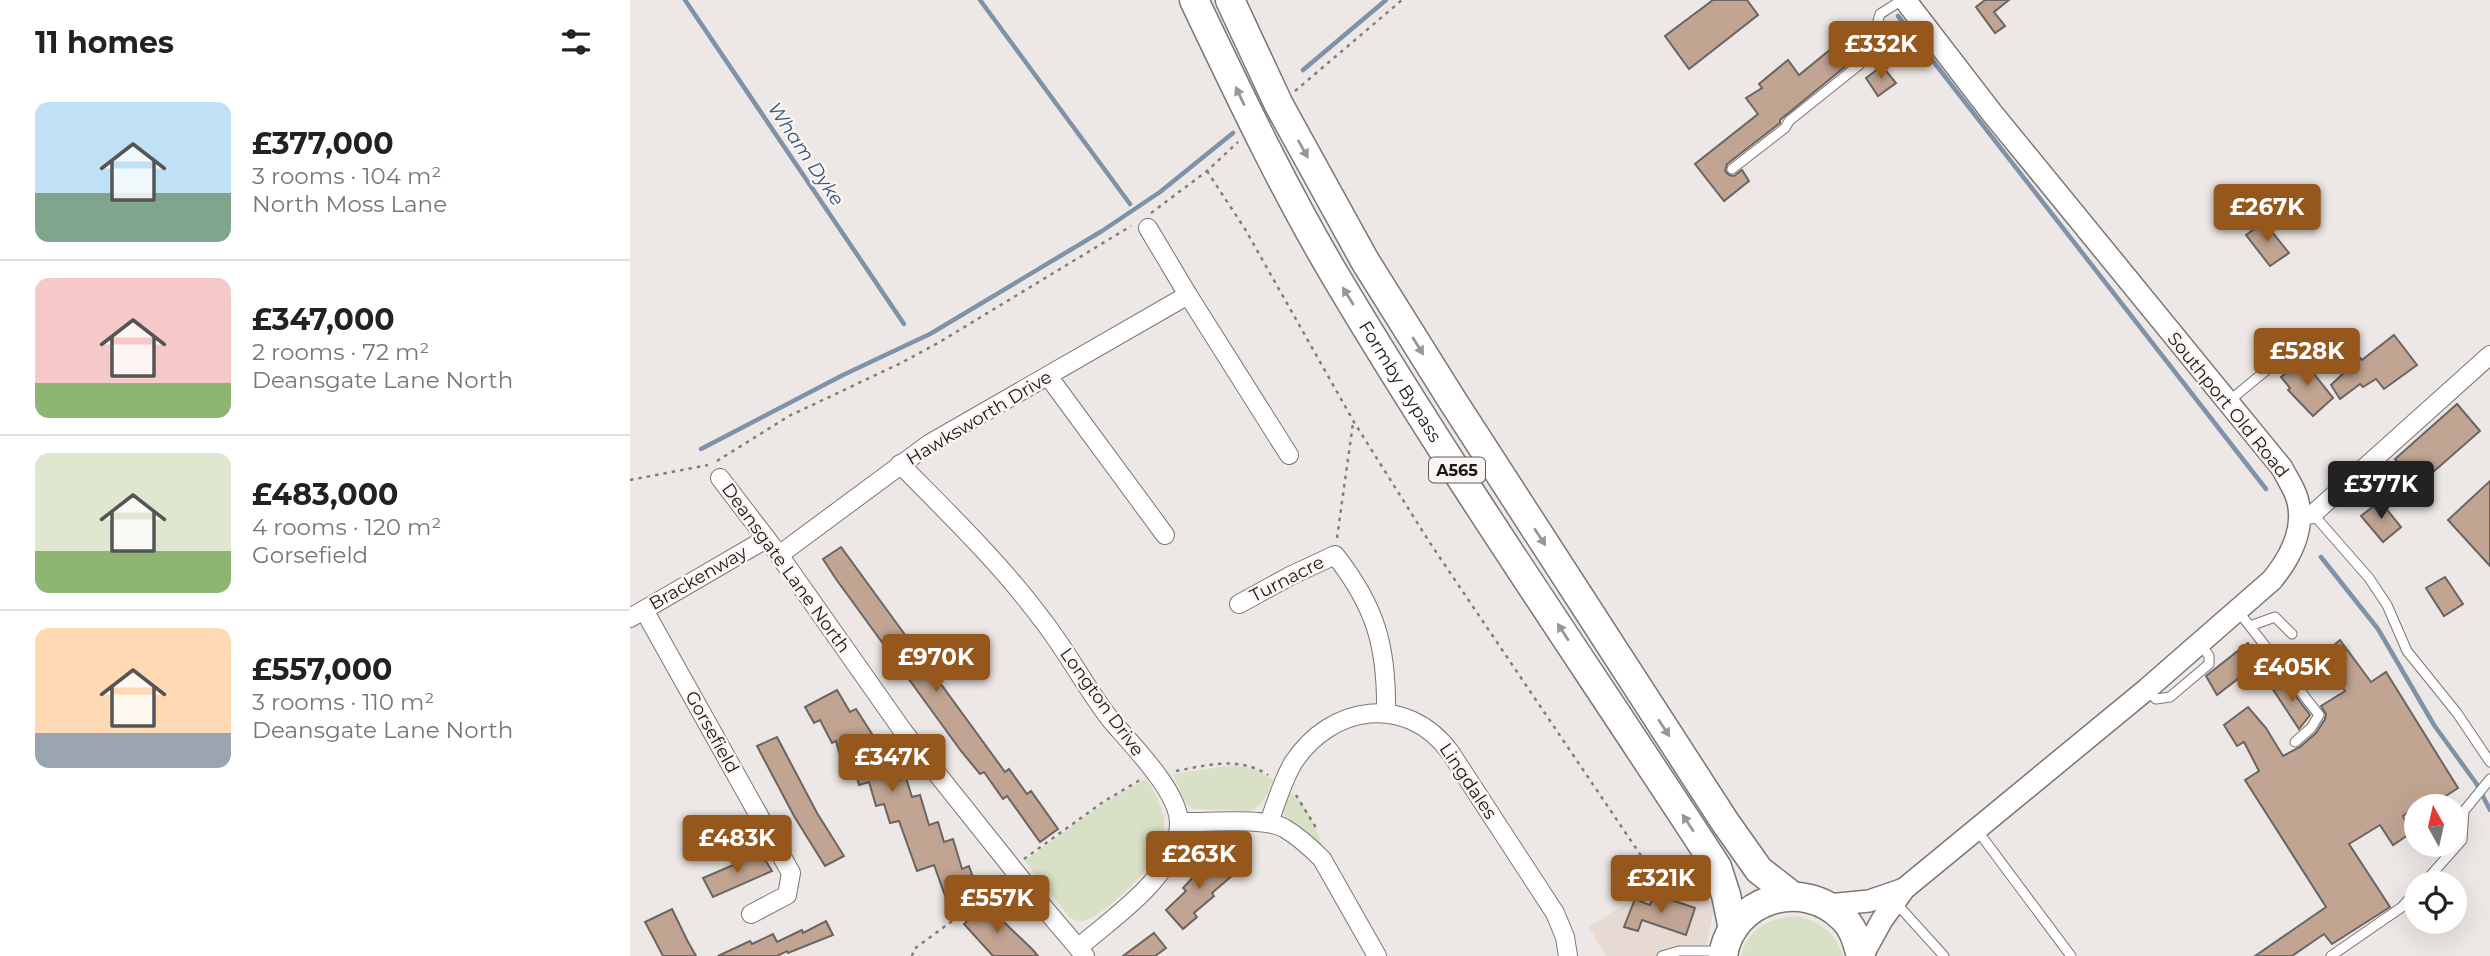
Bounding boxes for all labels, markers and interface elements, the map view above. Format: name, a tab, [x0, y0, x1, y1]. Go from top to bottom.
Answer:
pin: £332K	[1832, 22, 1930, 81]
icon: filters	[557, 23, 595, 61]
text: 11 homes	[35, 24, 174, 61]
text: £332K	[1845, 30, 1917, 58]
one-way arrow	[1234, 86, 1245, 107]
water label: Wham Dyke	[763, 98, 849, 210]
text: £377,000	[252, 125, 394, 162]
icon: home	[91, 130, 175, 214]
one-way arrow	[1298, 139, 1309, 159]
text: 3 rooms · 104 m²	[252, 162, 441, 190]
pin: £267K	[2218, 184, 2316, 244]
text: North Moss Lane	[252, 190, 447, 218]
text: £267K	[2230, 193, 2304, 221]
one-way arrow	[1342, 287, 1355, 306]
text: £347,000	[252, 301, 395, 338]
icon: home	[91, 306, 175, 390]
street label: Formby Bypass	[1354, 317, 1446, 446]
street label: Southport Old Road	[2163, 328, 2293, 482]
pin: £528K	[2258, 328, 2356, 388]
one-way arrow	[1411, 336, 1424, 355]
text: £528K	[2270, 337, 2344, 365]
text: 2 rooms · 72 m²	[252, 338, 429, 366]
text: Deansgate Lane North	[252, 366, 513, 394]
street label: Hawksworth Drive	[902, 366, 1056, 470]
road number: A565	[1429, 457, 1485, 482]
pin: £377K	[2332, 462, 2430, 521]
text: £377K	[2344, 470, 2418, 498]
text: £483,000	[252, 476, 398, 513]
street label: Deansgate Lane North	[717, 479, 855, 657]
icon: home	[91, 481, 175, 565]
text: 4 rooms · 120 m²	[252, 513, 441, 541]
one-way arrow	[1534, 527, 1547, 547]
text: Gorsefield	[252, 541, 368, 569]
street label: Brackenway	[645, 541, 751, 615]
street label: Turnacre	[1246, 551, 1328, 607]
one-way arrow	[1557, 623, 1570, 642]
pin: £970K	[887, 634, 985, 694]
text: £970K	[898, 643, 974, 671]
street label: Longton Drive	[1055, 644, 1149, 761]
pin: £405K	[2243, 644, 2341, 704]
text: £557,000	[252, 651, 392, 688]
text: £405K	[2254, 653, 2330, 681]
icon: home	[91, 656, 175, 740]
street label: Gorsefield	[680, 687, 744, 777]
text: 3 rooms · 110 m²	[252, 688, 434, 716]
text: Deansgate Lane North	[252, 716, 513, 744]
one-way arrow	[1657, 719, 1671, 737]
pin: £347K	[843, 734, 941, 794]
street label: Lingdales	[1434, 739, 1502, 824]
text: £347K	[855, 743, 929, 771]
north arrow	[2404, 794, 2468, 858]
map controls	[2404, 794, 2467, 934]
one-way arrow	[1682, 813, 1695, 832]
pin: £483K	[688, 816, 786, 875]
text: £483K	[699, 824, 775, 852]
pin: £263K	[1150, 832, 1248, 891]
text: £263K	[1162, 840, 1236, 868]
pin: £321K	[1612, 856, 1710, 915]
text: £321K	[1627, 864, 1695, 892]
button: locate	[2404, 871, 2467, 934]
pin: £557K	[948, 876, 1046, 935]
text: £557K	[960, 884, 1034, 912]

